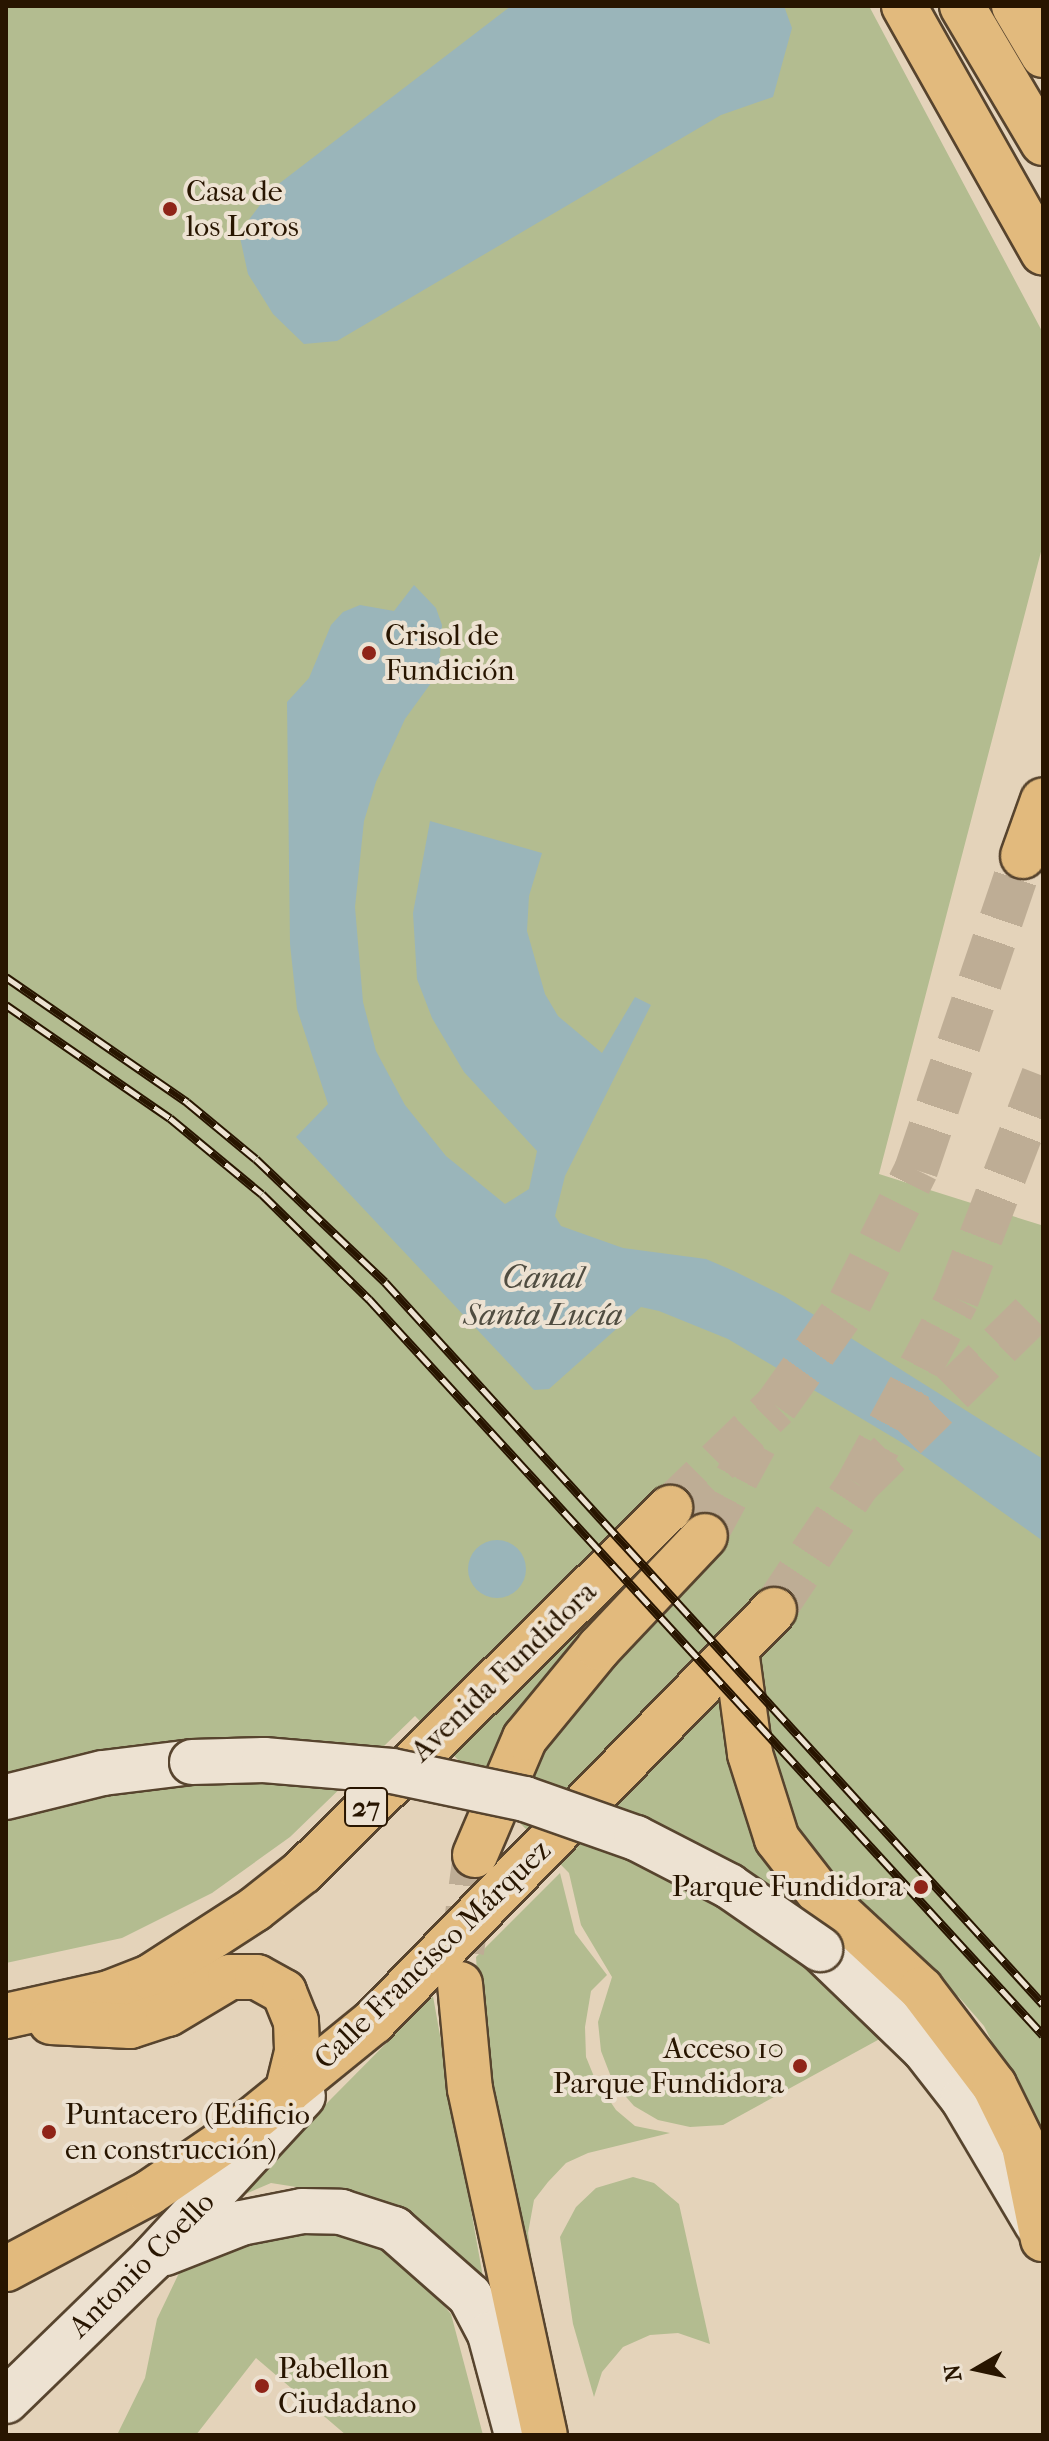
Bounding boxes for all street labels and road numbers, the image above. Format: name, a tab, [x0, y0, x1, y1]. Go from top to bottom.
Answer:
street label: Avenida Fundidora	[404, 1574, 604, 1770]
road number: 27	[344, 1783, 388, 1831]
street label: Calle Francisco Márquez	[307, 1833, 559, 2077]
street label: Antonio Coello	[61, 2184, 223, 2346]

